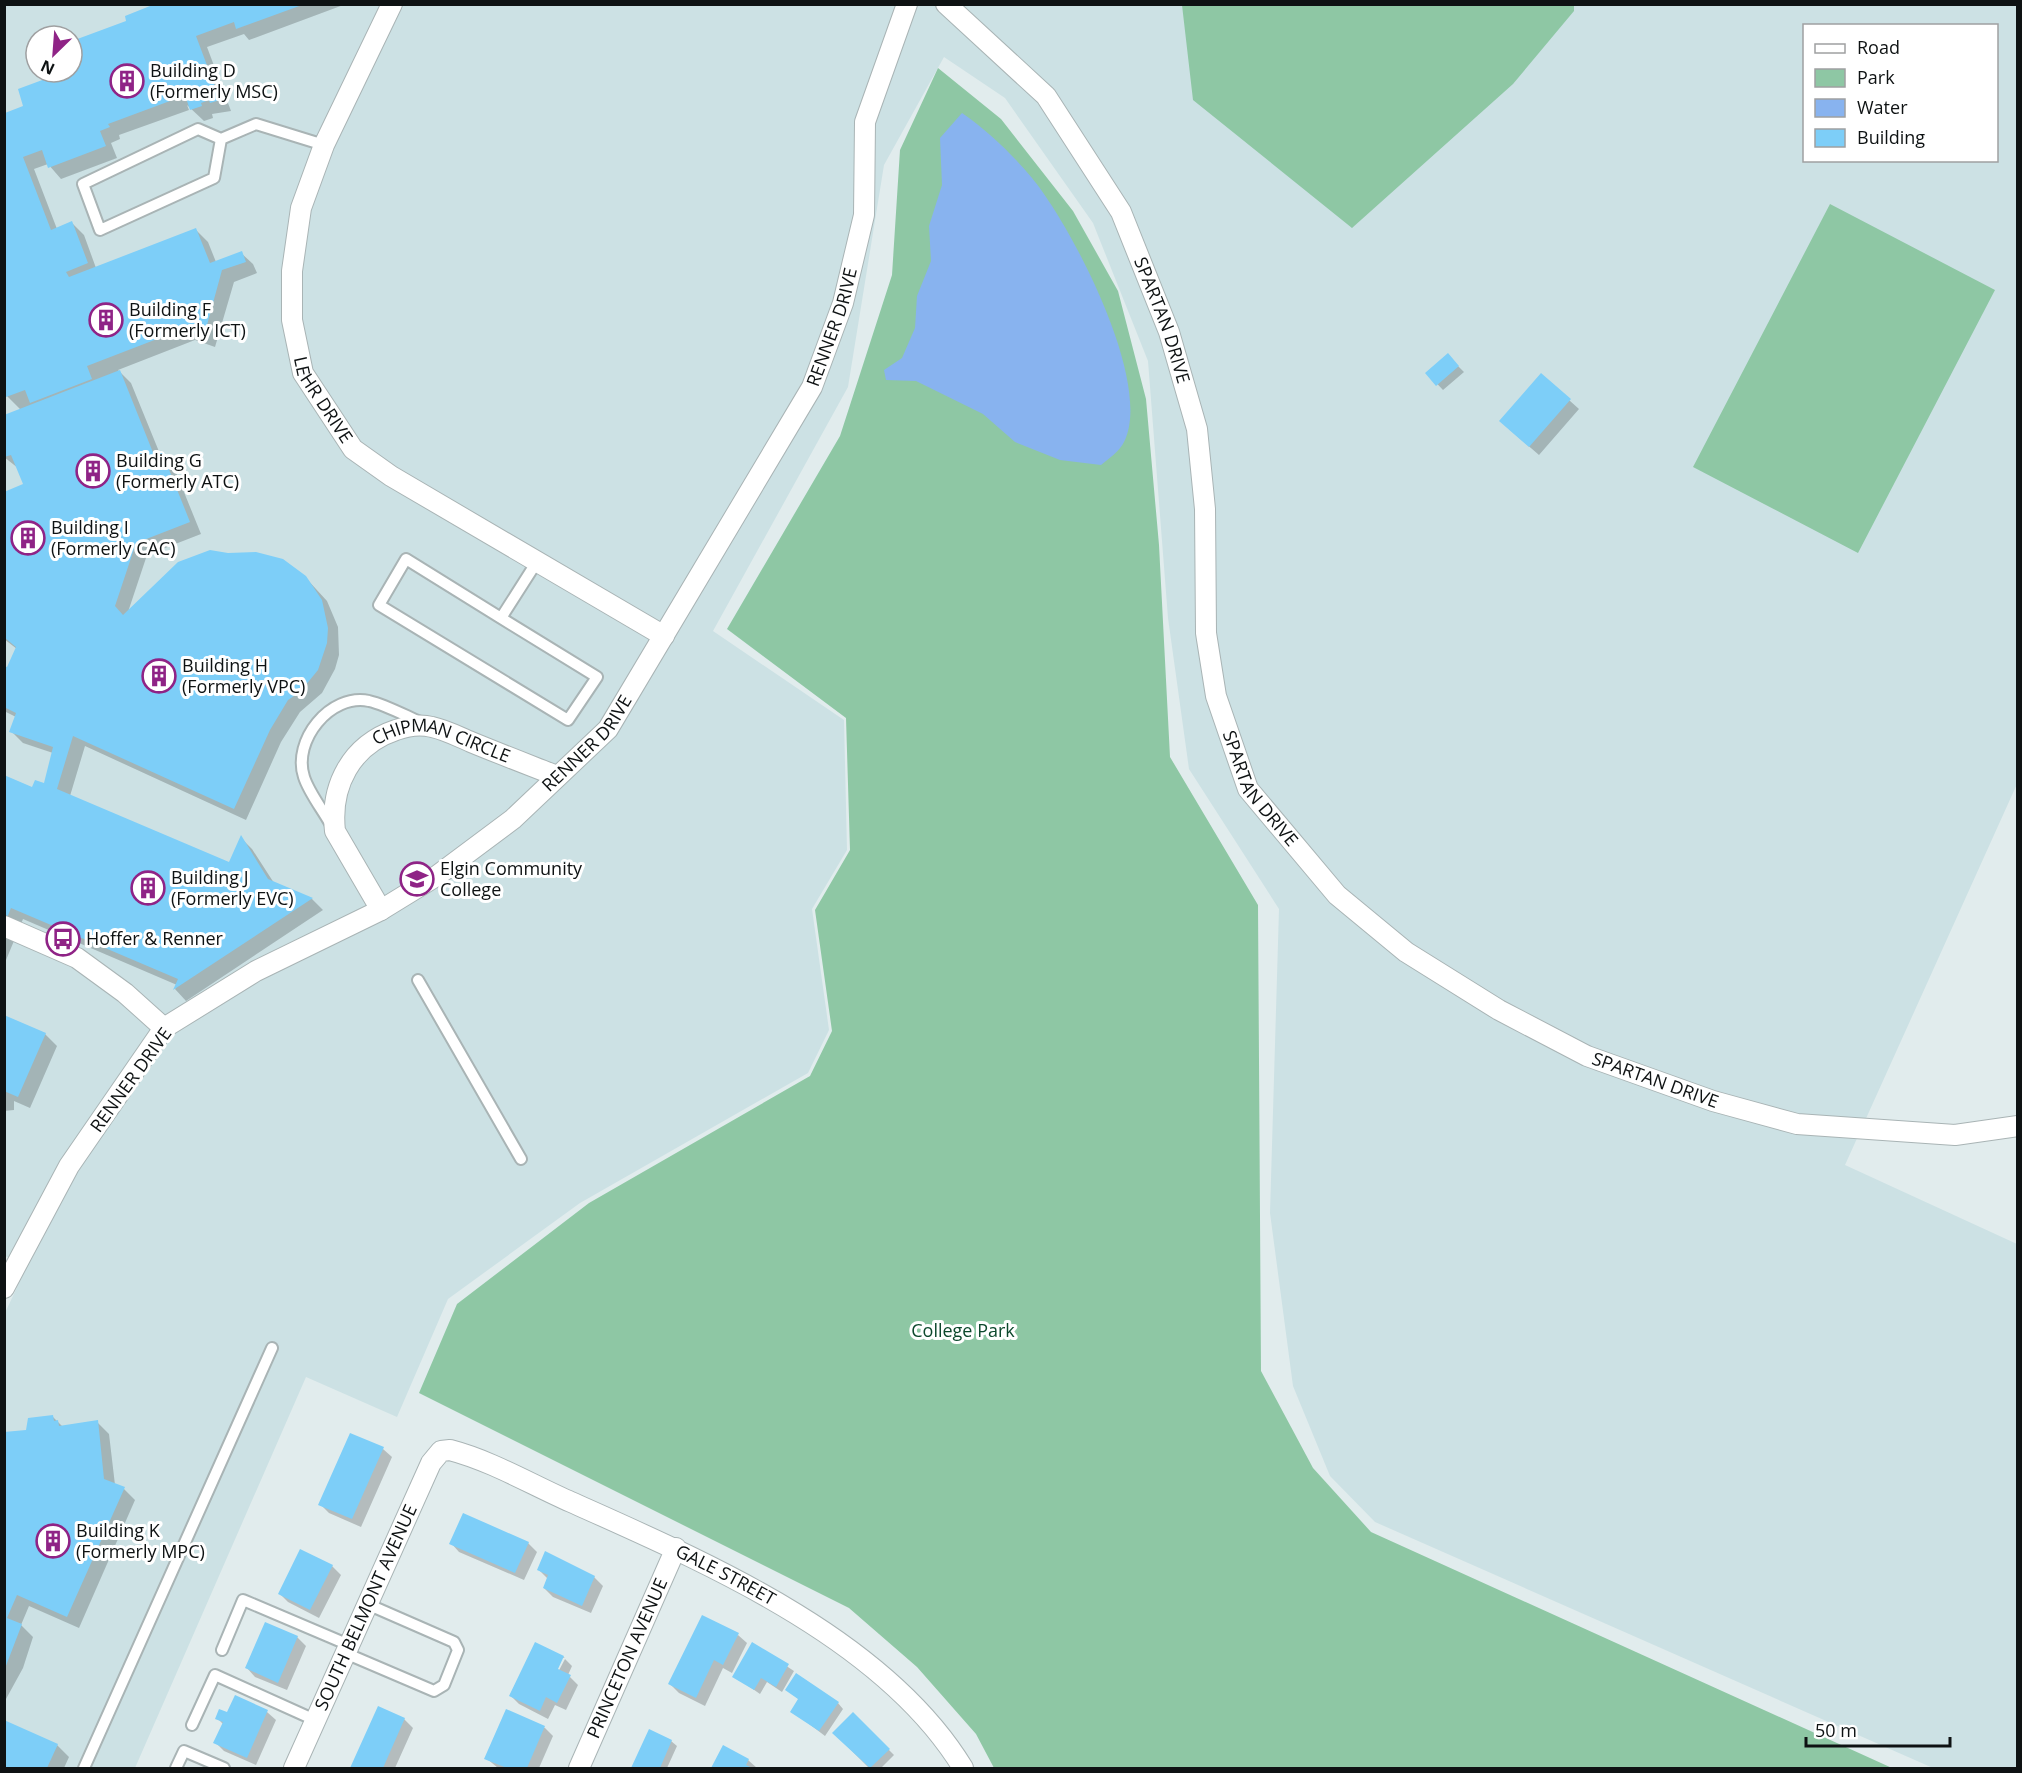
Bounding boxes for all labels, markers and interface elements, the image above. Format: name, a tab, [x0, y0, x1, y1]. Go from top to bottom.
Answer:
north arrow	[24, 24, 84, 84]
legend	[1803, 24, 1998, 162]
text: Road	[1857, 35, 1900, 59]
text: N	[37, 55, 58, 80]
place label: Building D (Formerly MSC)	[150, 58, 278, 103]
building icon: Building D (Formerly MSC)	[109, 63, 145, 99]
text: Park	[1857, 65, 1895, 89]
text: Water	[1857, 95, 1908, 119]
text: Building	[1857, 125, 1925, 149]
street label: SPARTAN DRIVE	[1129, 253, 1196, 386]
street label: RENNER DRIVE	[800, 265, 862, 390]
place label: Building F (Formerly ICT)	[129, 297, 246, 342]
building icon: Building F (Formerly ICT)	[88, 302, 124, 338]
street label: LEHR DRIVE	[289, 354, 359, 447]
place label: Building G (Formerly ATC)	[116, 448, 239, 493]
building icon: Building G (Formerly ATC)	[75, 453, 111, 489]
place label: Building I (Formerly CAC)	[51, 515, 176, 560]
building icon: Building I (Formerly CAC)	[10, 520, 46, 556]
place label: Building H (Formerly VPC)	[182, 653, 305, 698]
building icon: Building H (Formerly VPC)	[141, 658, 177, 694]
street label: RENNER DRIVE	[536, 690, 637, 796]
street label: CHIPMAN CIRCLE	[367, 712, 514, 768]
street label: SPARTAN DRIVE	[1218, 727, 1304, 851]
place label: Elgin Community College	[440, 856, 583, 901]
school or university icon: Elgin Community College	[399, 861, 435, 897]
place label: Building J (Formerly EVC)	[171, 865, 294, 910]
building icon: Building J (Formerly EVC)	[130, 870, 166, 906]
bus stop icon: Hoffer & Renner	[45, 921, 81, 957]
place label: Hoffer & Renner	[86, 926, 224, 950]
street label: RENNER DRIVE	[84, 1022, 176, 1137]
street label: SPARTAN DRIVE	[1589, 1046, 1722, 1113]
park label: College Park	[911, 1318, 1015, 1342]
street label: SOUTH BELMONT AVENUE	[309, 1500, 422, 1714]
place label: Building K (Formerly MPC)	[76, 1518, 205, 1563]
building icon: Building K (Formerly MPC)	[35, 1523, 71, 1559]
street label: GALE STREET	[672, 1538, 780, 1610]
street label: PRINCETON AVENUE	[581, 1574, 672, 1742]
scale bar	[1806, 1710, 1950, 1748]
text: 50 m	[1815, 1718, 1857, 1742]

